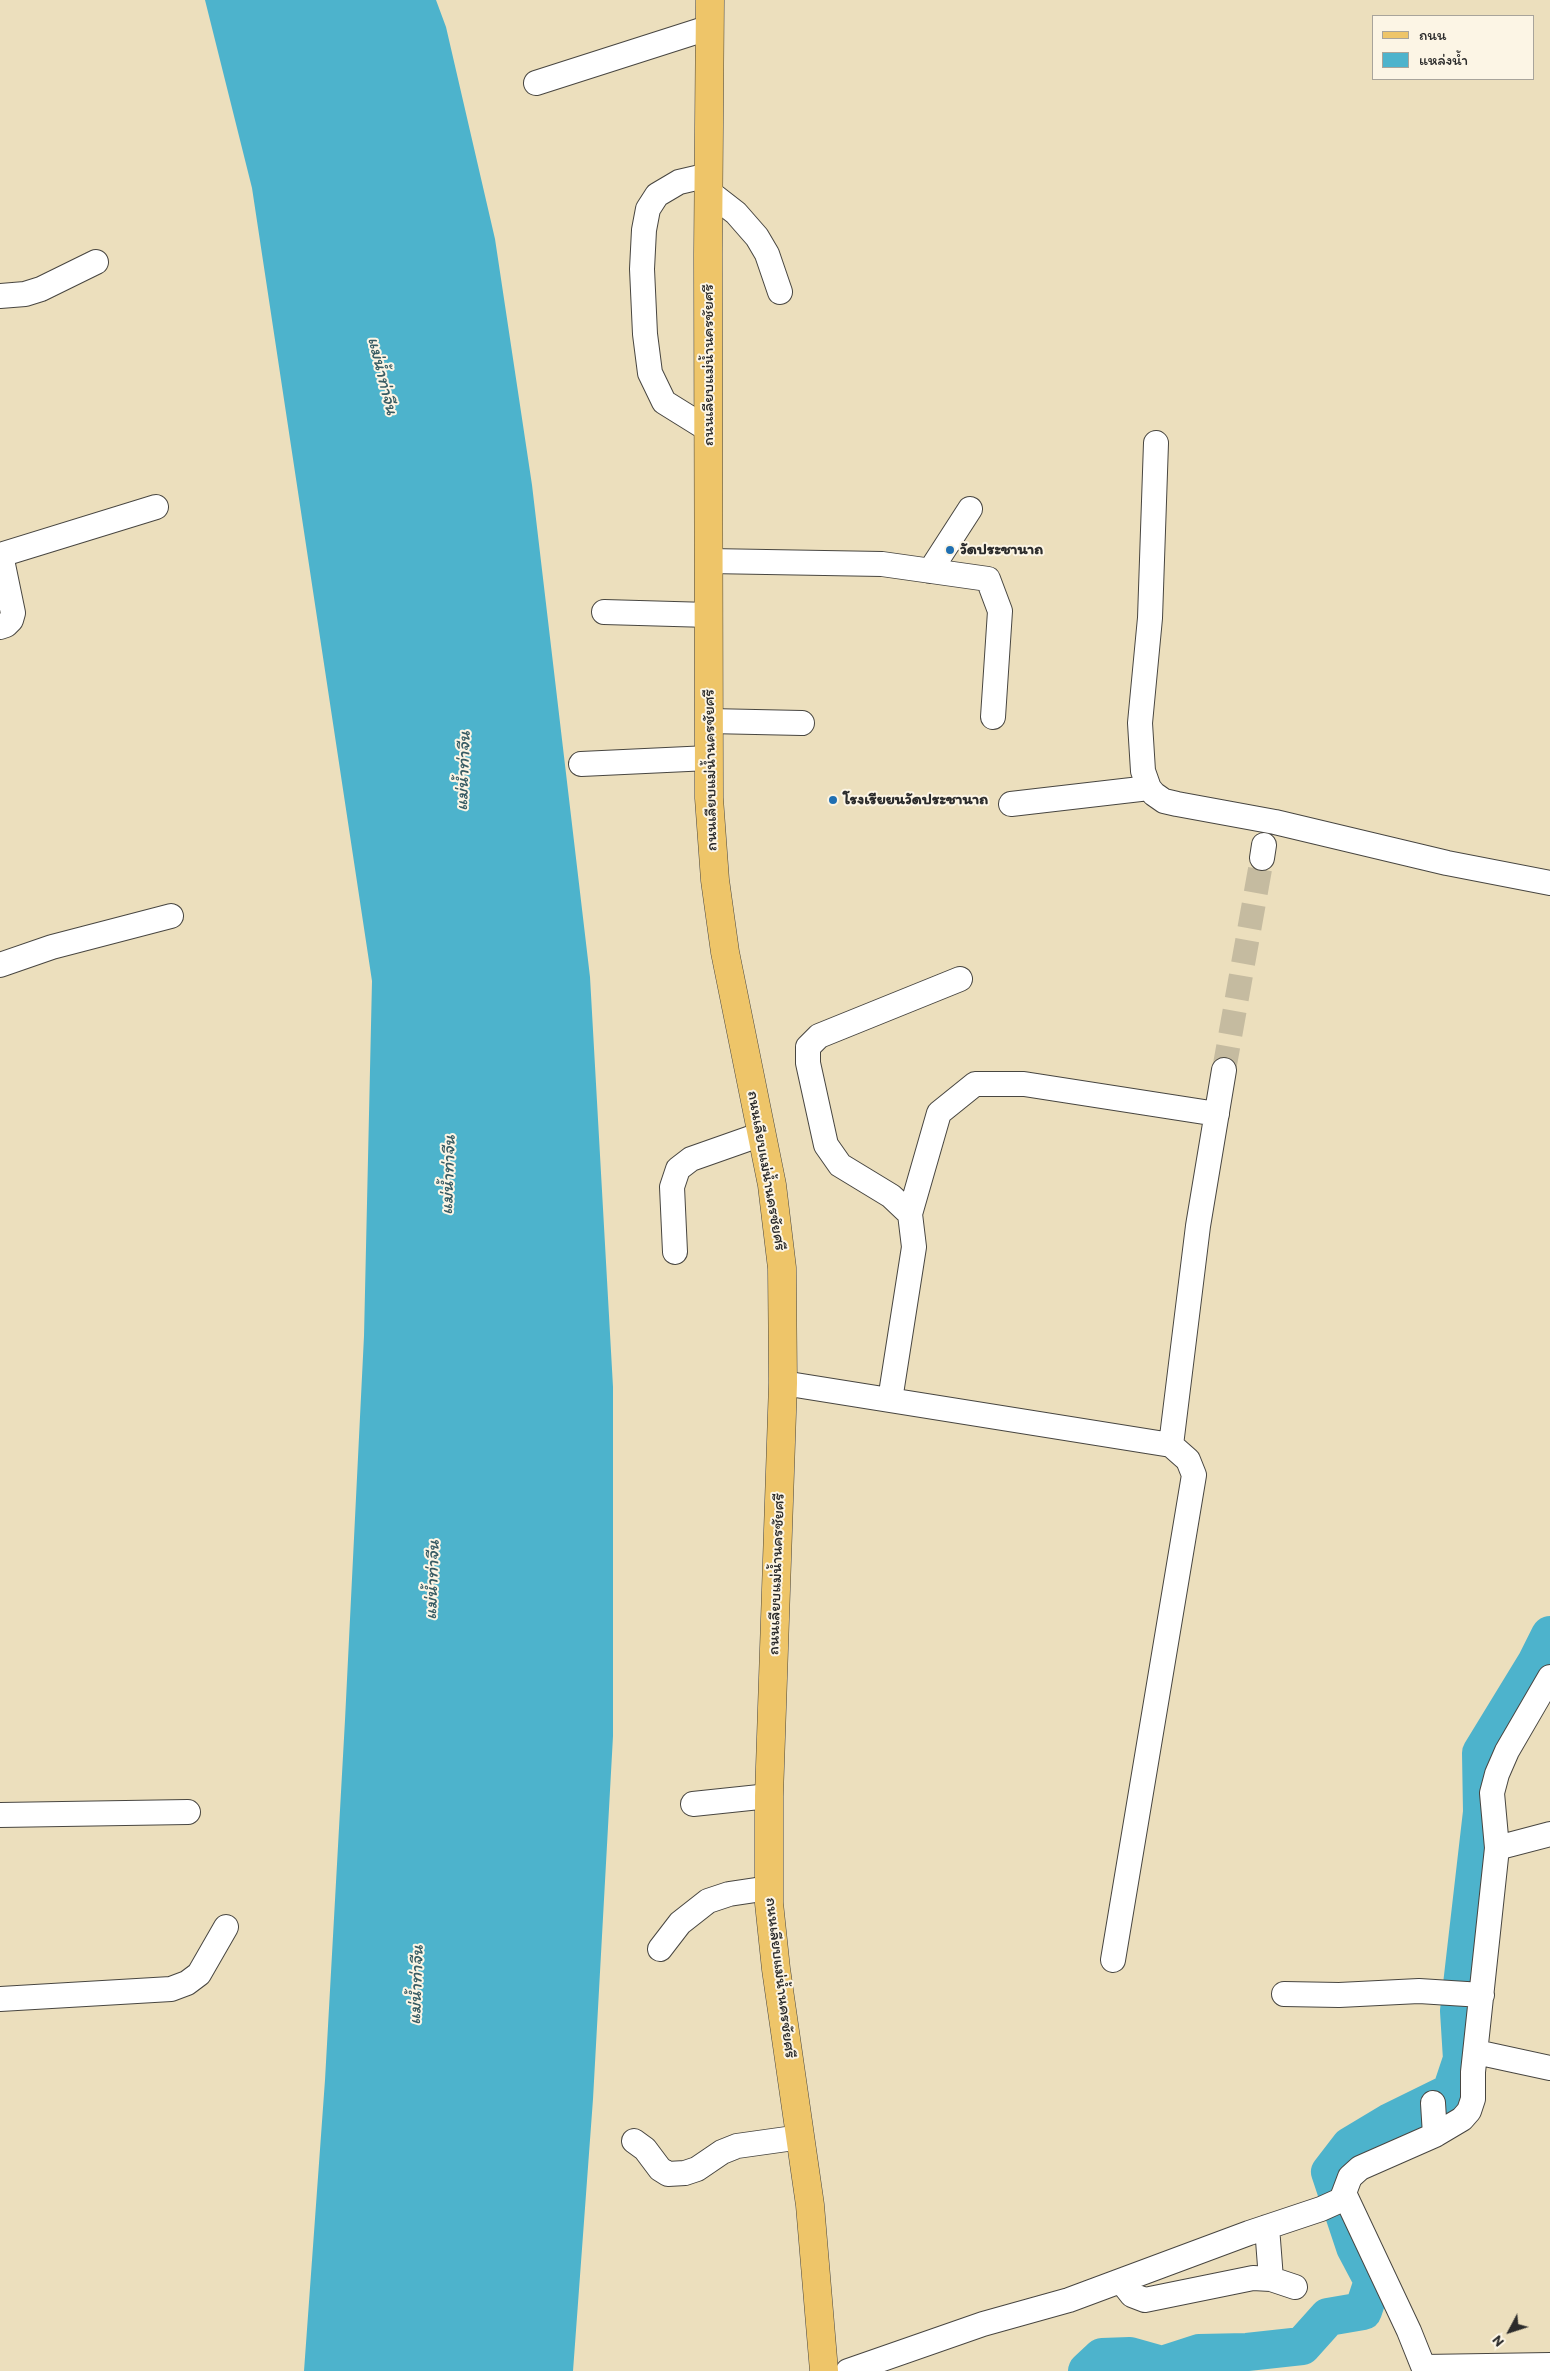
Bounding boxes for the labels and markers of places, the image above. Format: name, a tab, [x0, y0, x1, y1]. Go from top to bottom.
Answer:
place label: วัดประชานาถ	[960, 540, 1043, 560]
marker: วัดประชานาถ	[944, 544, 956, 556]
place label: โรงเรียยนวัดประชานาถ	[843, 790, 988, 810]
marker: โรงเรียยนวัดประชานาถ	[827, 794, 839, 806]

